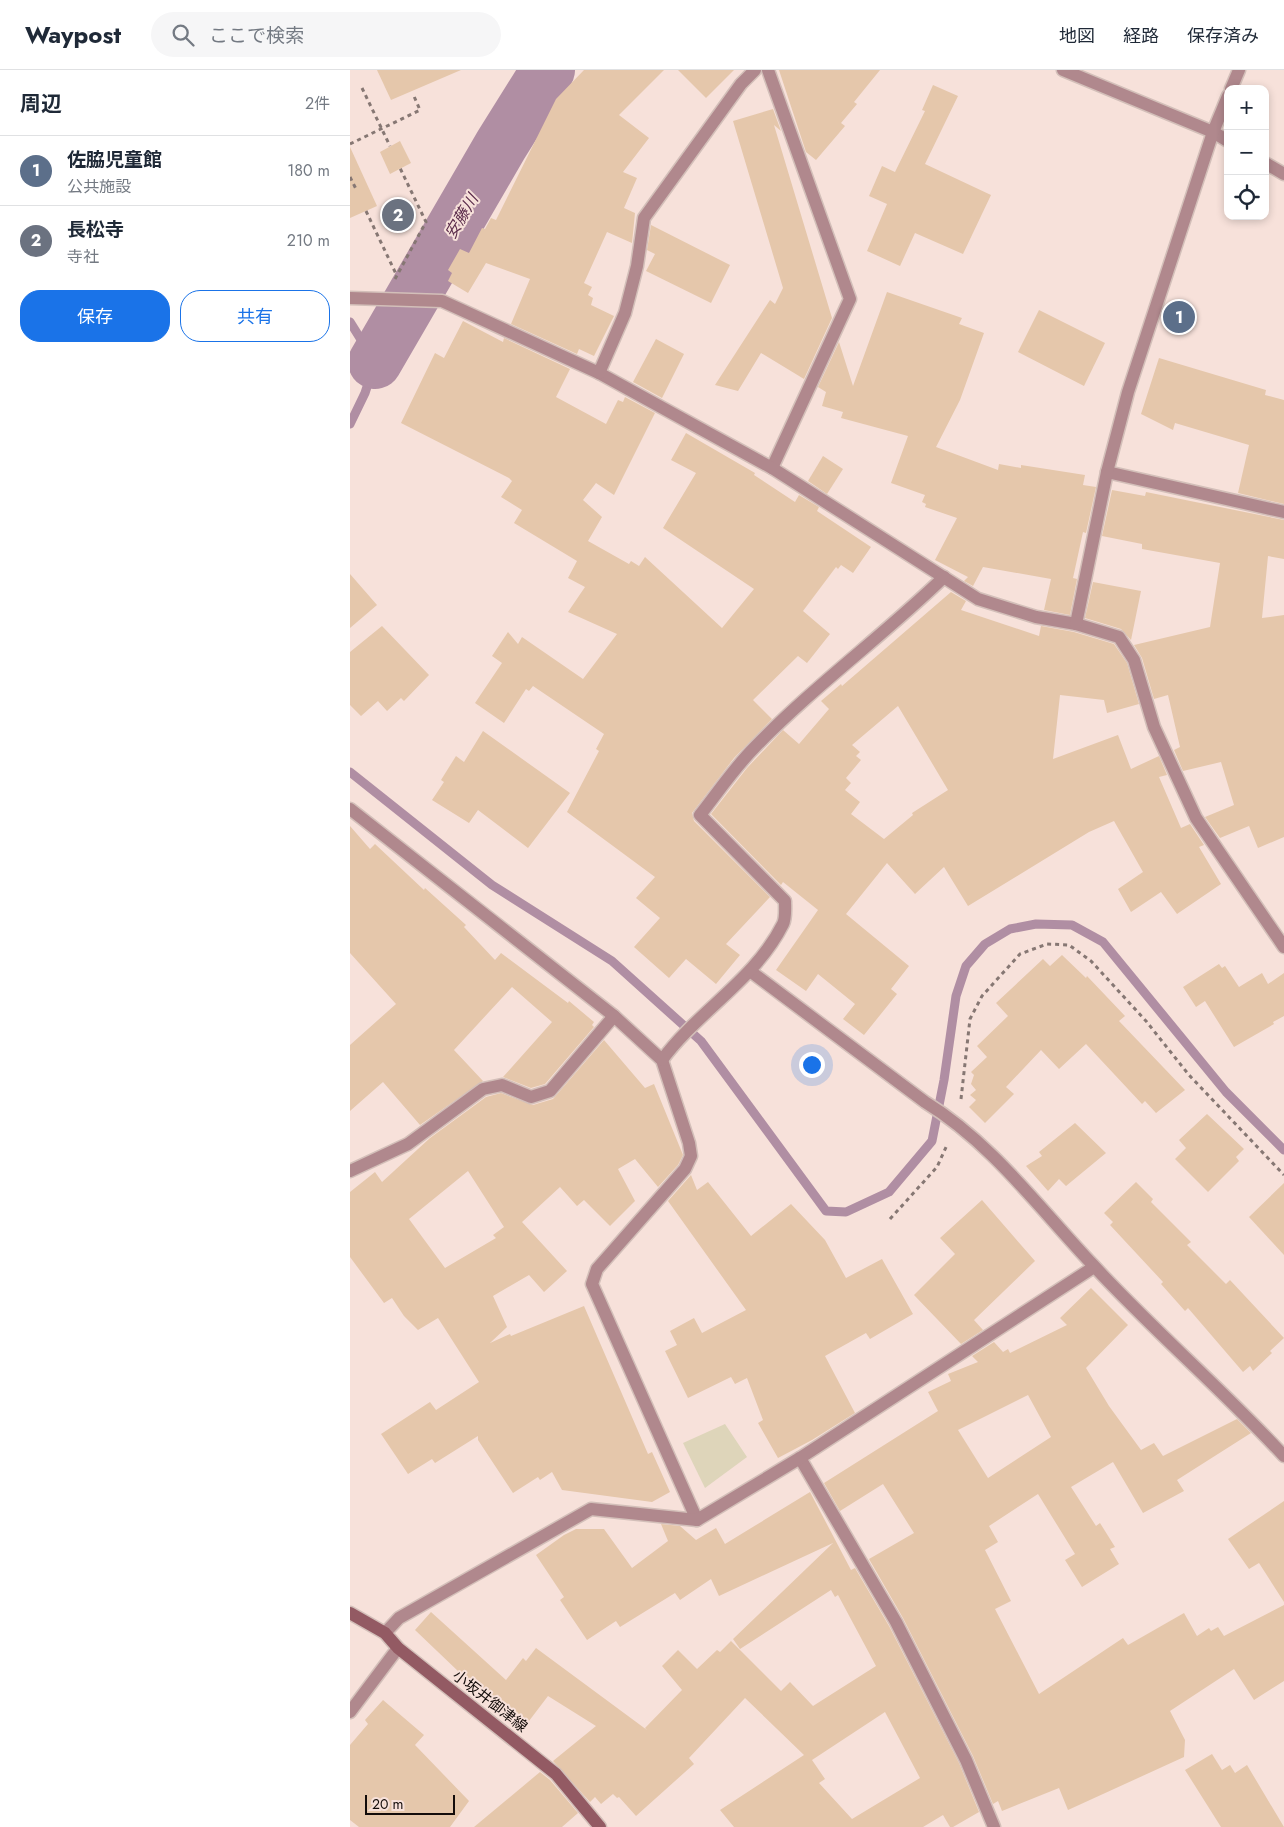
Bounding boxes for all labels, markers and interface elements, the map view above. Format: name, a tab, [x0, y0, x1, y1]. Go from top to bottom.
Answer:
search box	[151, 12, 501, 57]
text: Waypost	[25, 17, 121, 52]
icon: search	[169, 21, 197, 49]
text: ここで検索	[209, 22, 304, 49]
text: 地図	[1059, 23, 1095, 49]
text: 経路	[1123, 23, 1159, 49]
text: 保存済み	[1187, 23, 1259, 49]
map controls	[1224, 85, 1269, 220]
button: +	[1224, 85, 1269, 130]
text: 周辺	[20, 89, 62, 119]
text: 2件	[305, 92, 330, 115]
button: −	[1224, 130, 1269, 175]
text: 佐脇児童館	[67, 146, 162, 173]
text: 1	[32, 159, 40, 182]
text: 180 m	[287, 159, 330, 182]
text: 公共施設	[67, 175, 131, 198]
button: locate	[1224, 175, 1269, 220]
water label: 安藤川	[439, 188, 485, 243]
pin: 2	[382, 196, 414, 234]
text: 長松寺	[67, 216, 124, 243]
text: 2	[31, 229, 41, 252]
text: 210 m	[287, 229, 330, 252]
text: 寺社	[67, 245, 99, 268]
button: 保存	[20, 290, 170, 342]
button: 共有	[180, 290, 330, 342]
pin: 1	[1163, 298, 1195, 336]
your location	[799, 1052, 825, 1078]
street label: 小坂井御津線	[448, 1665, 532, 1737]
scale bar	[365, 1792, 455, 1815]
text: 20 m	[372, 1794, 404, 1814]

